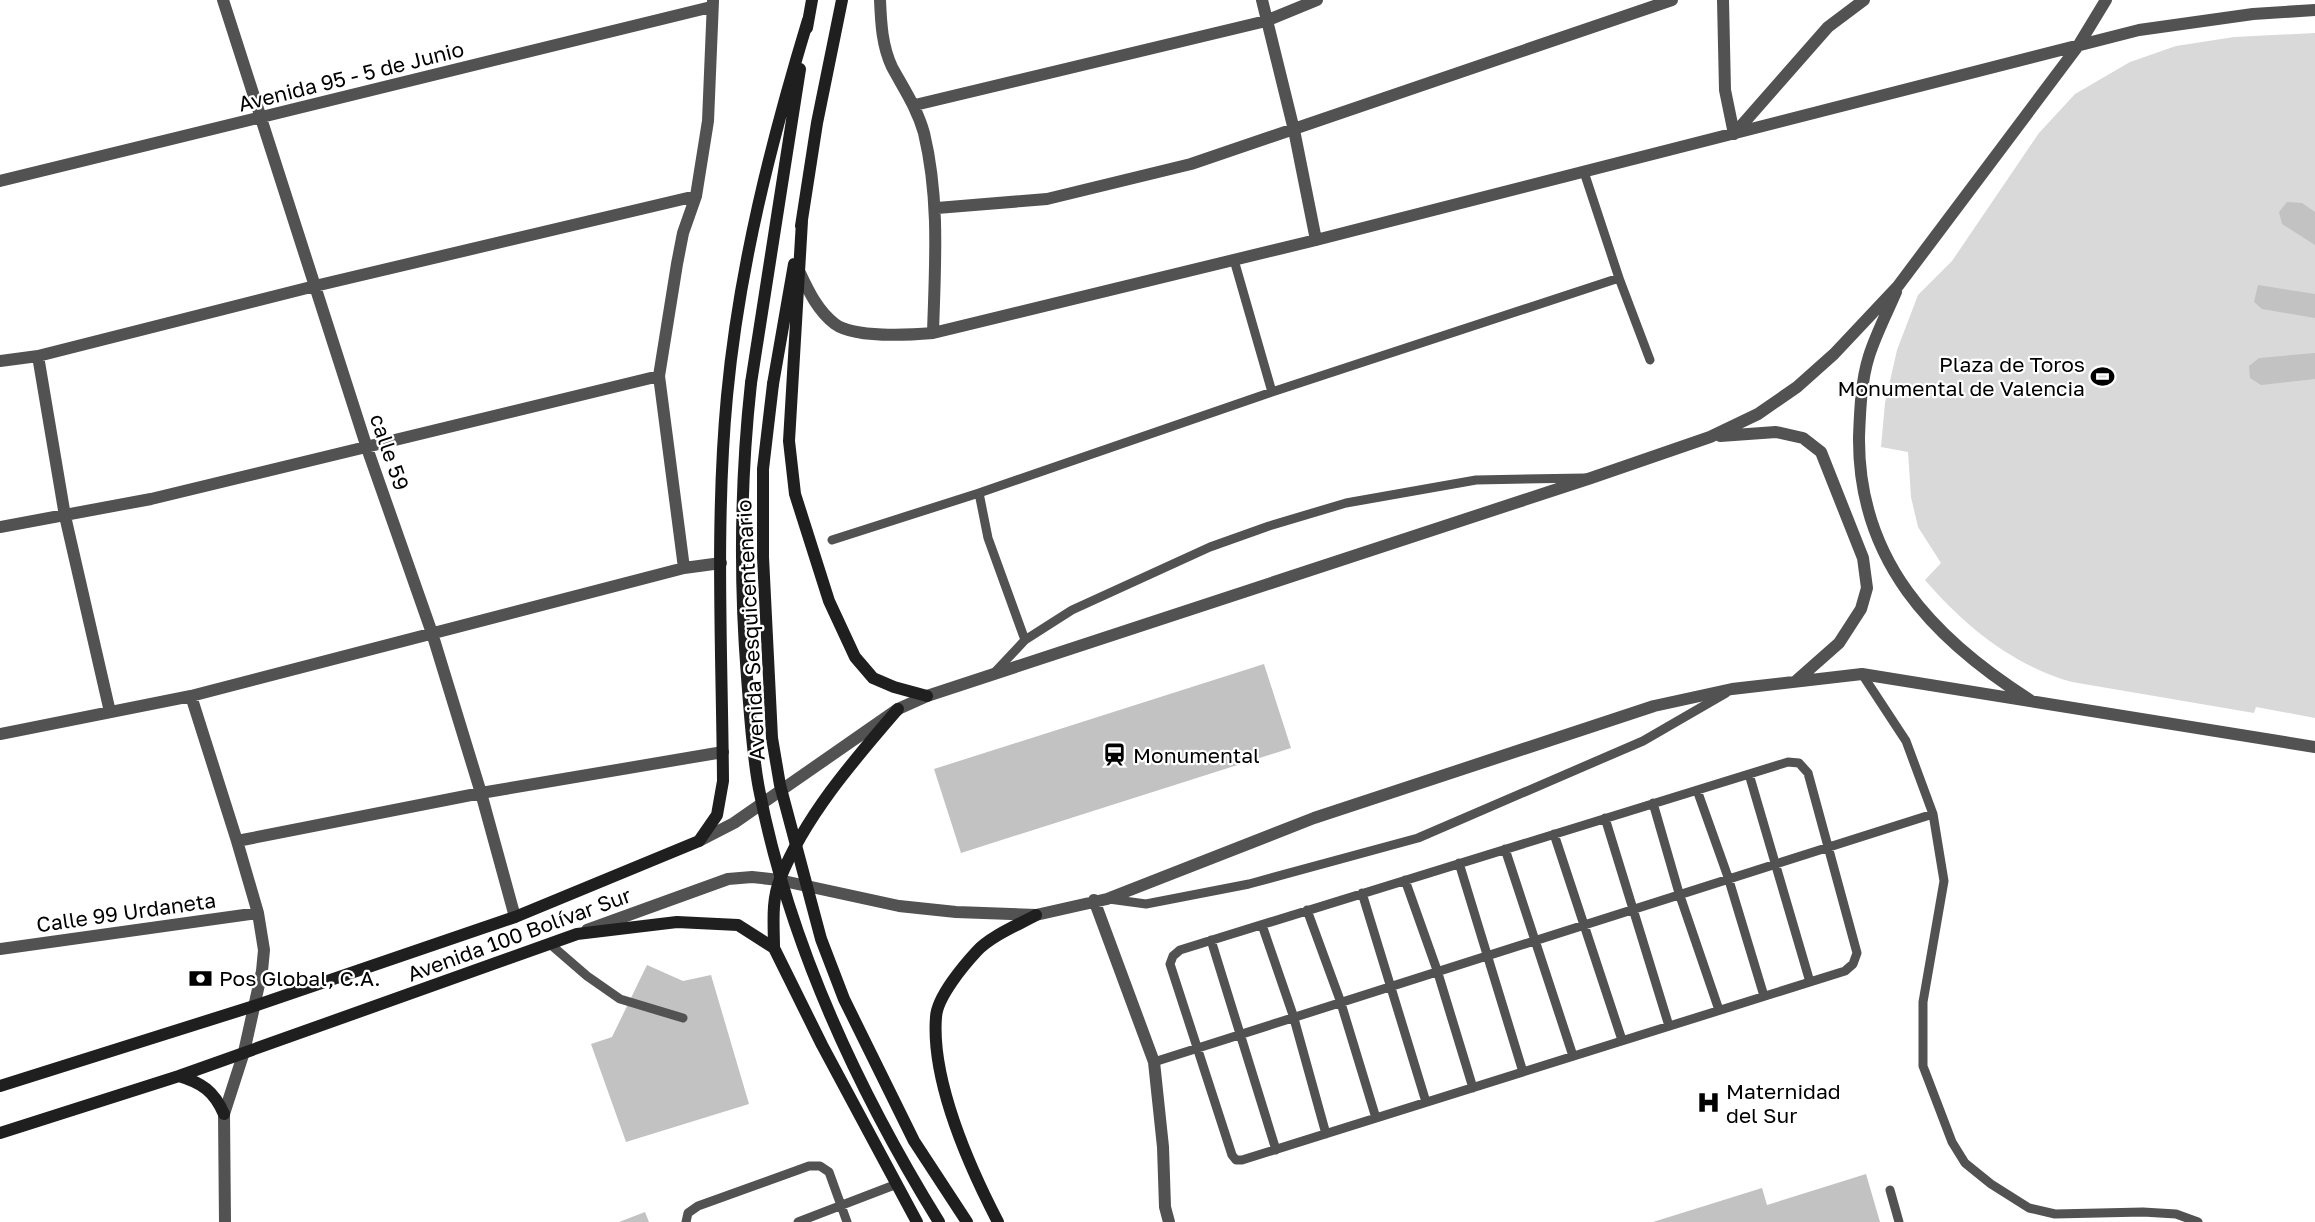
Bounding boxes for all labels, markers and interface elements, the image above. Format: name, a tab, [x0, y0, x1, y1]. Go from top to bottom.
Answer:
street label: Avenida 95 - 5 de Junio	[236, 35, 466, 117]
place label: Plaza de Toros Monumental de Valencia	[1837, 351, 2085, 401]
sports icon: Plaza de Toros Monumental de Valencia	[2090, 363, 2116, 389]
street label: calle 59	[365, 410, 415, 494]
street label: Avenida Sesquicentenario	[730, 499, 770, 761]
station icon: Monumental	[1102, 742, 1128, 768]
place label: Monumental	[1133, 742, 1260, 768]
street label: Avenida 100 Bolívar Sur	[404, 881, 634, 987]
street label: Calle 99 Urdaneta	[35, 887, 217, 937]
bank icon: Pos Global, C.A.	[188, 965, 214, 991]
place label: Pos Global, C.A.	[219, 965, 381, 991]
place label: Maternidad del Sur	[1726, 1078, 1841, 1128]
hospital icon: Maternidad del Sur	[1695, 1090, 1721, 1116]

